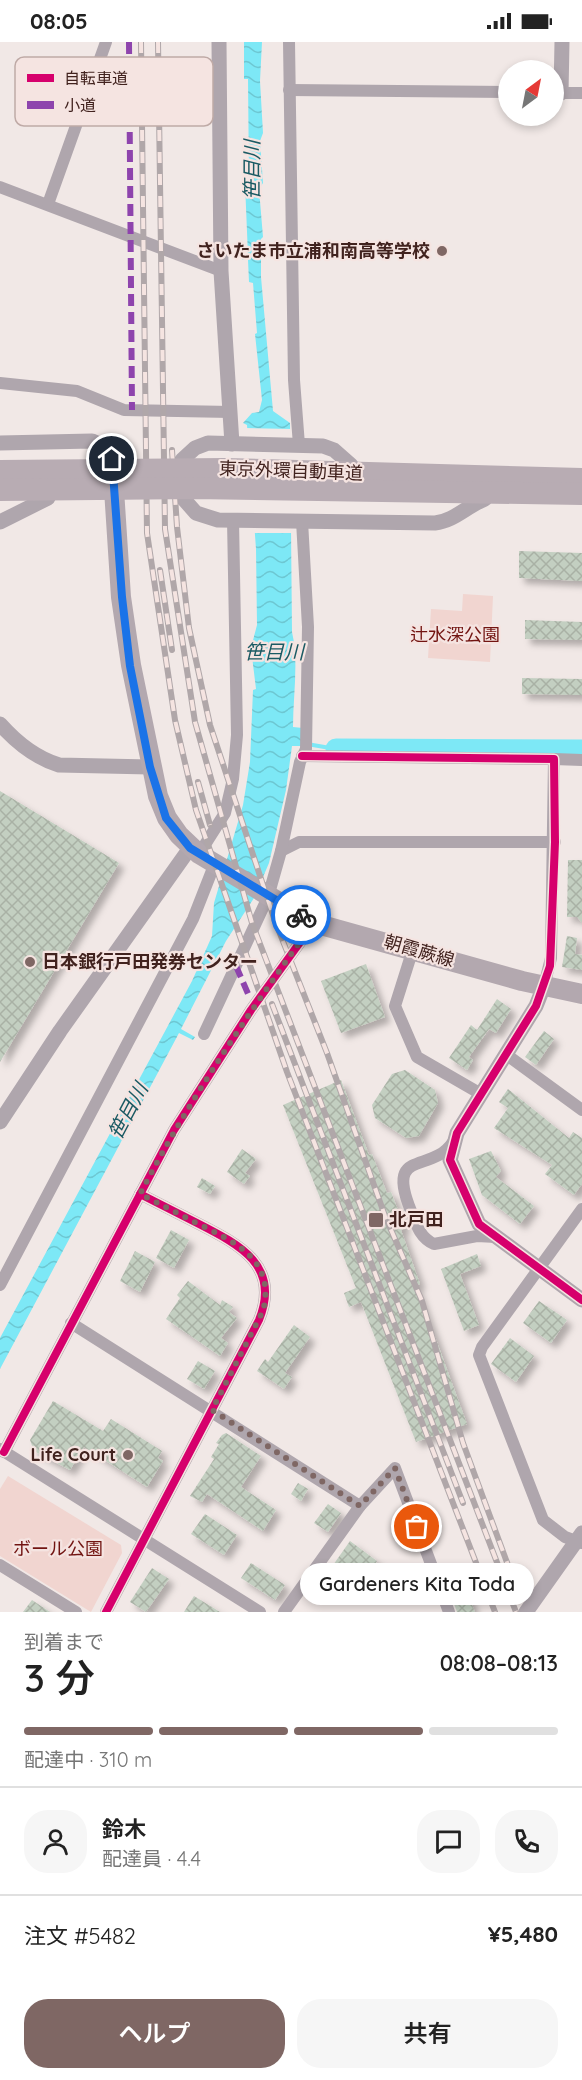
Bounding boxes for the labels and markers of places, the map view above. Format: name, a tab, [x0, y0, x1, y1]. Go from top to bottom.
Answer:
place label: さいたま市立浦和南高等学校	[197, 239, 430, 262]
marker: さいたま市立浦和南高等学校	[435, 244, 449, 258]
pin	[86, 433, 137, 484]
place label: 日本銀行戸田発券センター	[42, 950, 258, 973]
marker: 日本銀行戸田発券センター	[23, 955, 37, 969]
place label: 北戸田	[389, 1208, 443, 1231]
marker: 北戸田	[367, 1211, 385, 1229]
place label: Life Court	[30, 1443, 116, 1466]
marker: Life Court	[121, 1448, 135, 1462]
pin	[391, 1501, 442, 1552]
callout: Gardeners Kita Toda	[300, 1563, 534, 1605]

